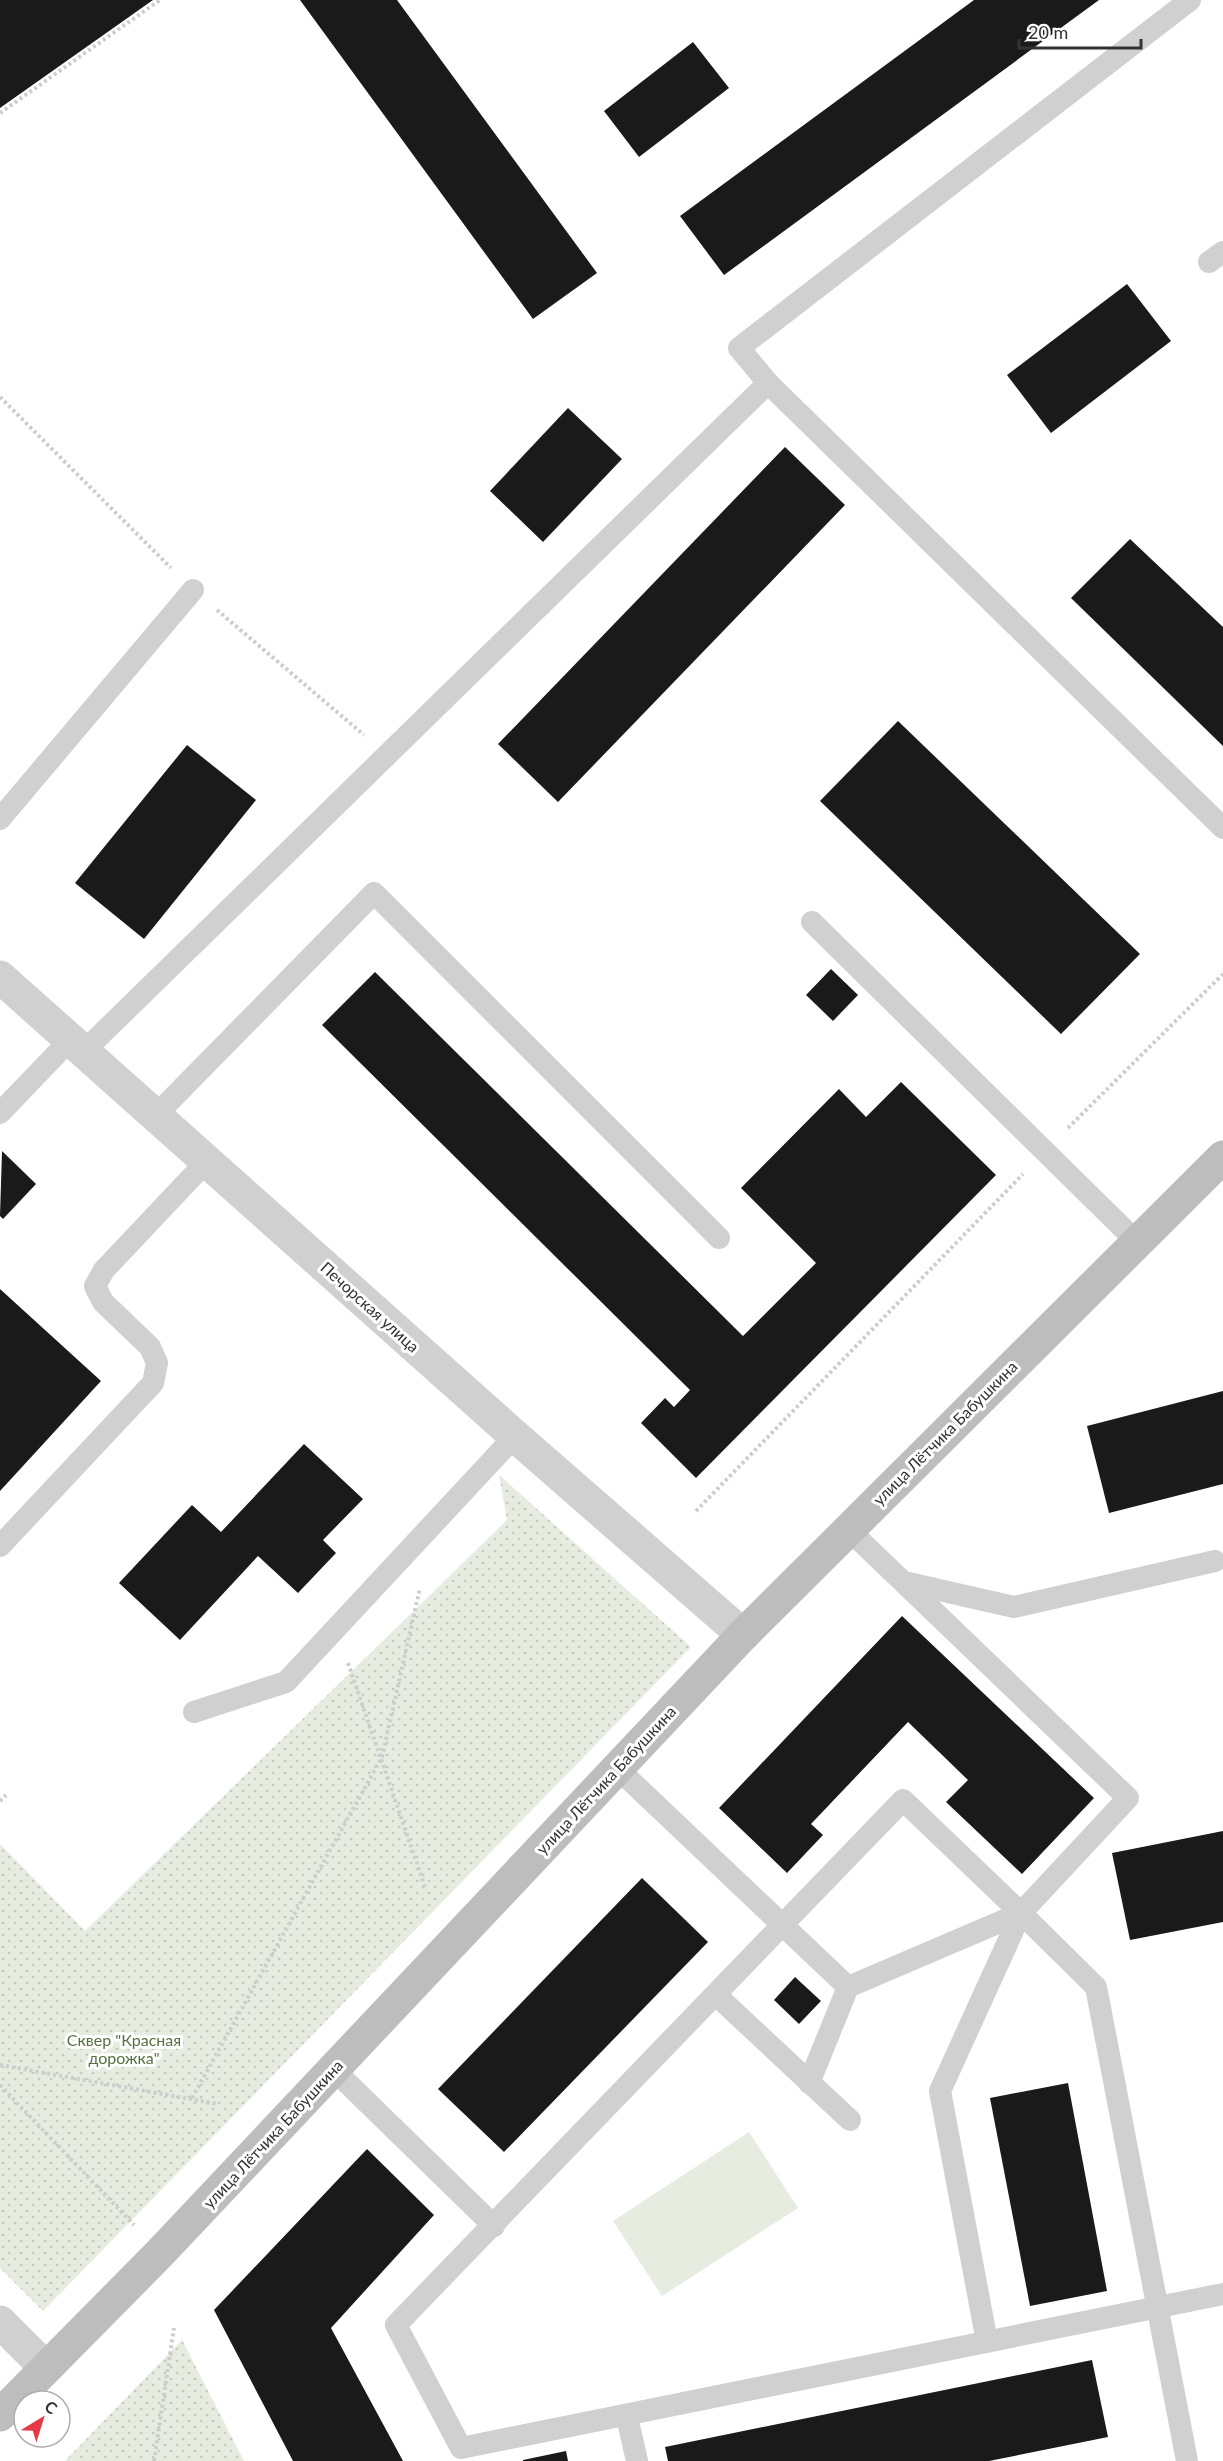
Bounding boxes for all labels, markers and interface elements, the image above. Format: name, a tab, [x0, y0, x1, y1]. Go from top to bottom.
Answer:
scale bar	[1019, 12, 1140, 50]
text: 20 m	[1028, 21, 1068, 43]
street label: Печорская улица	[317, 1257, 423, 1356]
street label: улица Лётчика Бабушкина	[869, 1357, 1021, 1509]
street label: улица Лётчика Бабушкина	[532, 1701, 679, 1858]
park label: Сквер "Красная дорожка"	[67, 2030, 181, 2067]
street label: улица Лётчика Бабушкина	[199, 2055, 346, 2212]
north arrow	[12, 2389, 72, 2449]
text: С	[42, 2396, 62, 2418]

